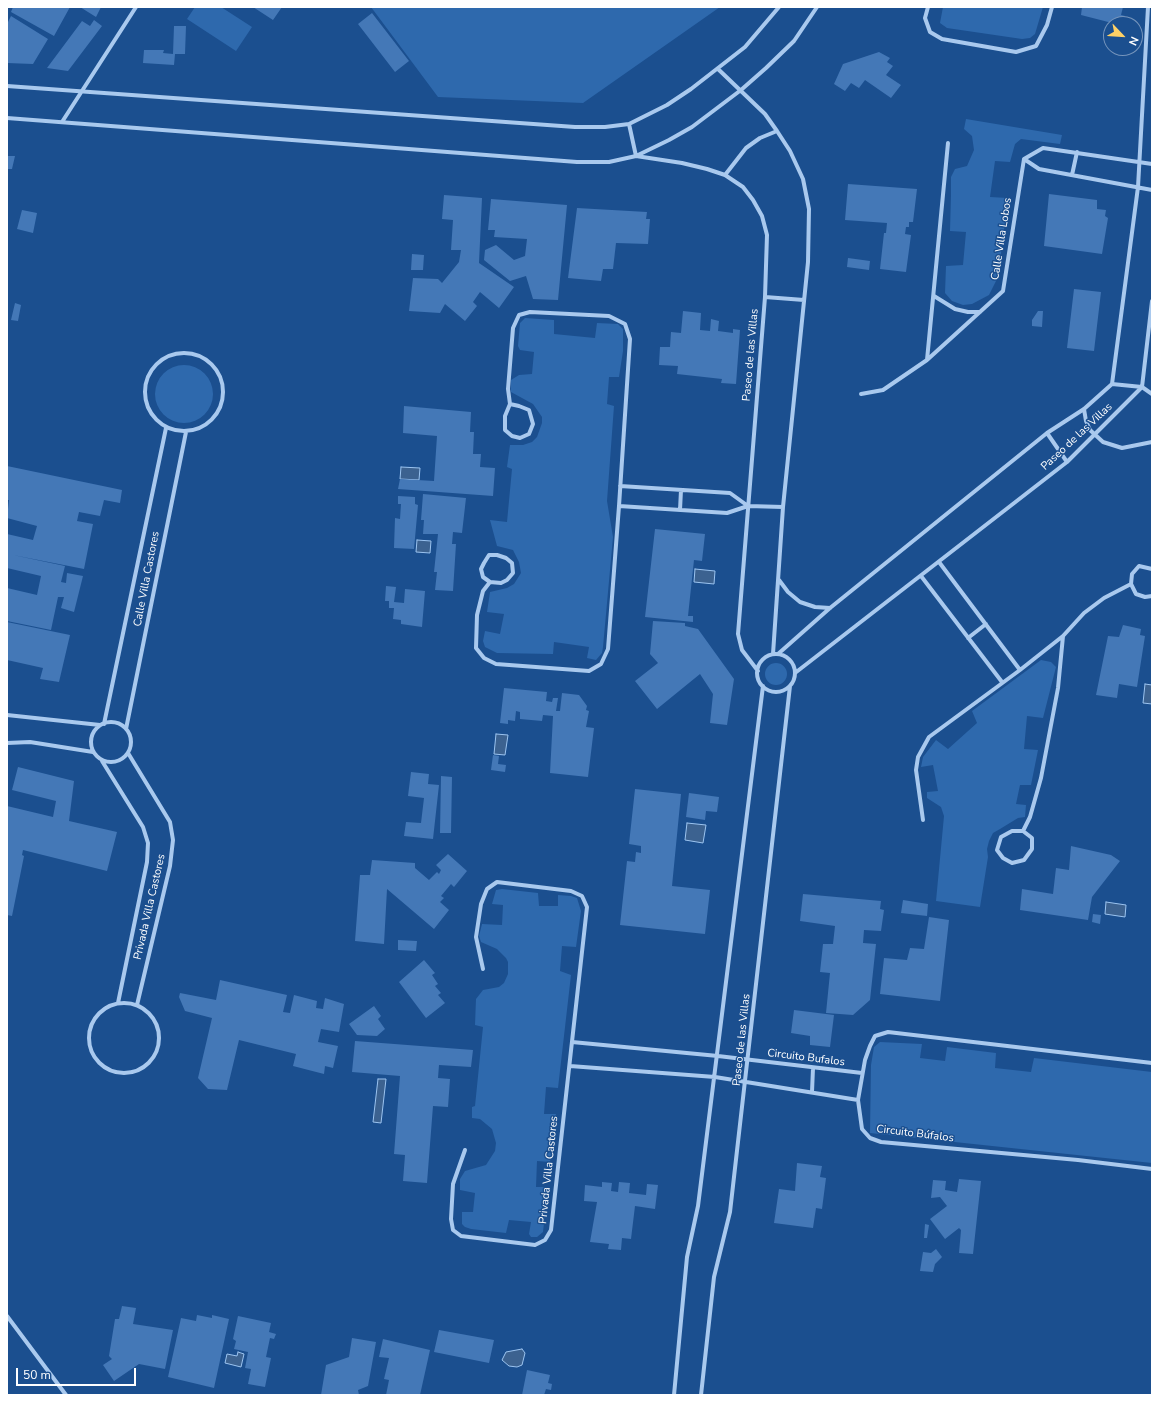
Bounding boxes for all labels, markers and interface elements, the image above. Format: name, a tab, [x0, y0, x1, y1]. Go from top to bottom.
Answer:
north arrow	[1103, 16, 1143, 56]
text: N	[1125, 34, 1142, 48]
street label: Calle Villa Lobos	[989, 197, 1015, 281]
street label: Paseo de las Villas	[740, 308, 762, 402]
street label: Paseo de las Villas	[1039, 401, 1115, 473]
street label: Calle Villa Castores	[131, 530, 163, 628]
street label: Privada Villa Castores	[131, 853, 169, 961]
street label: Paseo de las Villas	[731, 993, 753, 1087]
street label: Circuito Bufalos	[766, 1047, 846, 1069]
street label: Privada Villa Castores	[537, 1115, 561, 1225]
street label: Circuito Búfalos	[875, 1123, 955, 1145]
scale bar	[18, 1360, 138, 1386]
text: 50 m	[23, 1367, 51, 1383]

